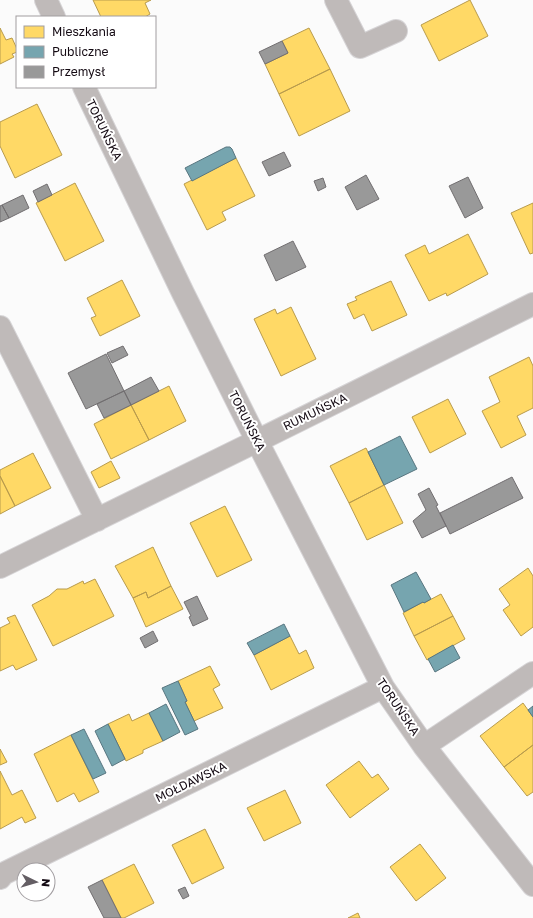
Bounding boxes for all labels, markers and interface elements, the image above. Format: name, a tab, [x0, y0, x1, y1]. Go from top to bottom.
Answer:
legend	[16, 16, 156, 88]
text: Mieszkania	[52, 24, 116, 39]
text: Publiczne	[52, 44, 109, 59]
text: Przemysł	[52, 64, 105, 79]
street label: TORUŃSKA	[83, 97, 126, 163]
street label: TORUŃSKA	[226, 388, 269, 454]
street label: RUMUŃSKA	[280, 390, 349, 433]
street label: TORUŃSKA	[374, 675, 423, 738]
street label: MOŁDAWSKA	[153, 758, 229, 805]
north arrow	[16, 862, 56, 902]
text: N	[40, 878, 53, 888]

